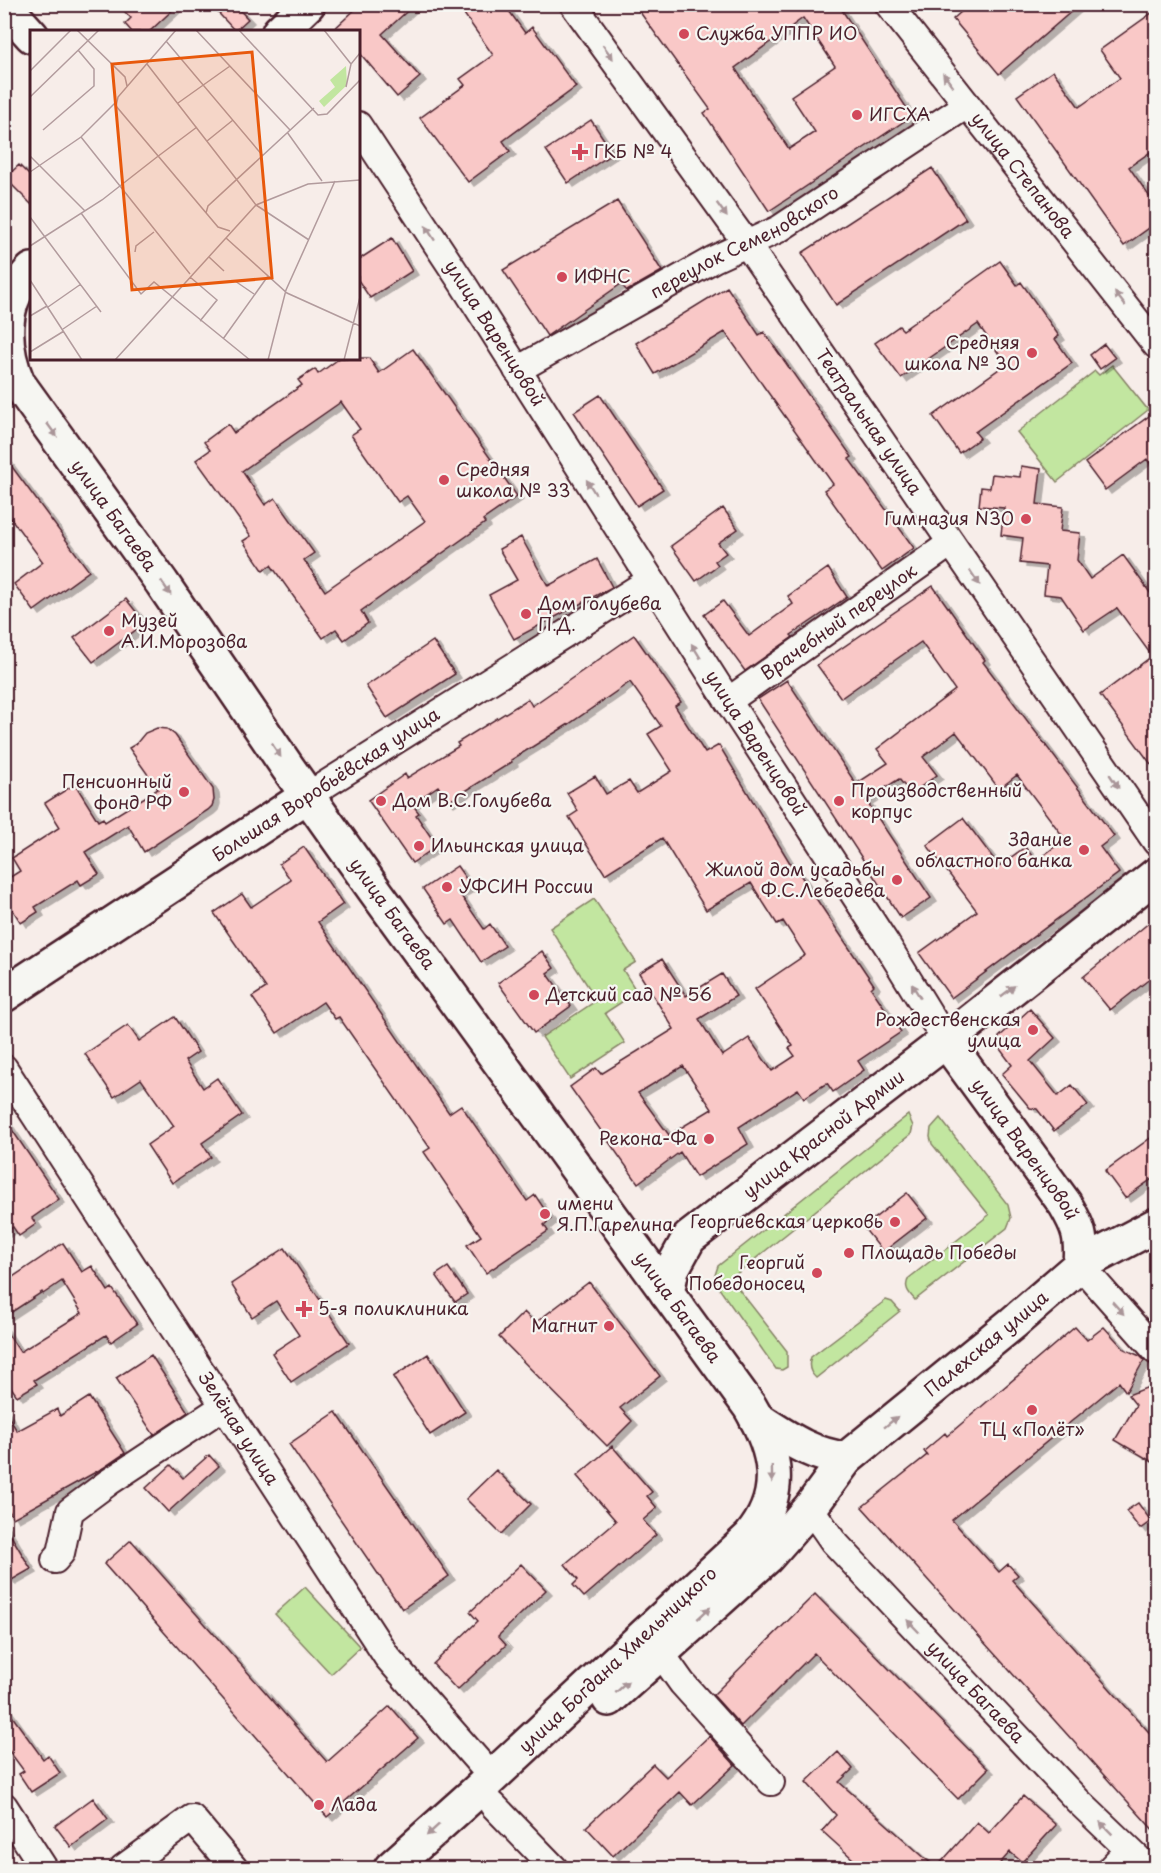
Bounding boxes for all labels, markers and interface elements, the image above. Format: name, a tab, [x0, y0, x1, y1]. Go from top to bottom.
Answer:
place label: Служба УППР ИО	[696, 19, 857, 46]
marker: Служба УППР ИО	[677, 27, 691, 41]
inset map	[30, 30, 360, 360]
one-way arrow	[602, 43, 614, 59]
one-way arrow	[942, 73, 954, 88]
place label: ИГСХА	[869, 100, 930, 127]
street label: улица Степанова	[966, 105, 1083, 244]
marker: ИГСХА	[850, 108, 864, 122]
place label: ГКБ № 4	[594, 137, 672, 164]
marker: ГКБ № 4	[571, 143, 589, 161]
street label: переулок Семеновского	[645, 178, 844, 304]
one-way arrow	[716, 201, 728, 217]
one-way arrow	[425, 225, 436, 241]
street label: улица Варенцовой	[439, 254, 552, 411]
place label: ИФНС	[574, 262, 631, 289]
marker: ИФНС	[555, 270, 569, 284]
one-way arrow	[1115, 292, 1127, 307]
place label: Средняя школа № 30	[904, 328, 1020, 376]
street label: Театральная улица	[810, 342, 930, 500]
marker: Средняя школа № 30	[1025, 346, 1039, 360]
one-way arrow	[46, 422, 58, 438]
street label: улица Багаева	[65, 453, 165, 577]
place label: Средняя школа № 33	[456, 455, 570, 503]
marker: Средняя школа № 33	[437, 473, 451, 487]
one-way arrow	[585, 479, 596, 495]
place label: Гимназия N30	[884, 504, 1014, 531]
marker: Гимназия N30	[1019, 512, 1033, 526]
street label: Врачебный переулок	[754, 556, 922, 686]
one-way arrow	[969, 570, 981, 586]
one-way arrow	[160, 580, 172, 596]
place label: Дом Голубева П.Д.	[537, 589, 662, 637]
place label: Музей А.И.Морозова	[121, 606, 248, 654]
marker: Дом Голубева П.Д.	[519, 607, 533, 621]
marker: Музей А.И.Морозова	[102, 624, 116, 638]
one-way arrow	[690, 643, 701, 659]
street label: улица Варенцовой	[700, 664, 814, 821]
street label: Большая Воробьёвская улица	[206, 700, 445, 868]
one-way arrow	[270, 742, 281, 758]
place label: Пенсионный фонд РФ	[62, 767, 172, 815]
one-way arrow	[1108, 772, 1120, 788]
place label: Производственный корпус	[851, 776, 1022, 824]
marker: Пенсионный фонд РФ	[177, 785, 191, 799]
place label: Дом В.С.Голубева	[392, 786, 552, 813]
marker: Дом В.С.Голубева	[374, 794, 388, 808]
marker: Производственный корпус	[832, 794, 846, 808]
place label: Здание областного банка	[915, 825, 1073, 873]
place label: Ильинская улица	[431, 831, 584, 858]
marker: Ильинская улица	[412, 839, 426, 853]
marker: Здание областного банка	[1077, 843, 1091, 857]
street label: улица Багаева	[344, 852, 443, 975]
place label: Жилой дом усадьбы Ф.С.Лебедева	[705, 855, 886, 903]
place label: УФСИН России	[459, 872, 593, 899]
marker: Жилой дом усадьбы Ф.С.Лебедева	[890, 873, 904, 887]
marker: УФСИН России	[440, 880, 454, 894]
place label: Детский сад № 56	[545, 980, 712, 1007]
one-way arrow	[911, 983, 922, 999]
one-way arrow	[1000, 985, 1015, 998]
marker: Детский сад № 56	[527, 988, 541, 1002]
place label: Рождественская улица	[875, 1005, 1022, 1053]
marker: Рождественская улица	[1026, 1023, 1040, 1037]
street label: улица Красной Армии	[736, 1062, 910, 1204]
street label: улица Варенцовой	[966, 1072, 1086, 1224]
place label: Рекона-Фа	[599, 1124, 698, 1151]
marker: Рекона-Фа	[702, 1132, 716, 1146]
place label: имени Я.П.Гарелина	[557, 1189, 674, 1237]
marker: имени Я.П.Гарелина	[538, 1207, 552, 1221]
place label: Георгиевская церковь	[690, 1207, 883, 1234]
marker: Георгиевская церковь	[888, 1215, 902, 1229]
place label: Площадь Победы	[861, 1238, 1017, 1265]
street label: улица Багаева	[629, 1245, 729, 1369]
marker: Площадь Победы	[842, 1246, 856, 1260]
place label: Георгий Победоносец	[688, 1248, 805, 1296]
marker: Георгий Победоносец	[810, 1266, 824, 1280]
street label: Палехская улица	[918, 1283, 1054, 1402]
place label: 5-я поликлиника	[318, 1294, 469, 1321]
marker: 5-я поликлиника	[295, 1300, 313, 1318]
one-way arrow	[1111, 1300, 1124, 1315]
place label: Магнит	[531, 1311, 598, 1338]
marker: Магнит	[602, 1319, 616, 1333]
street label: Зелёная улица	[193, 1365, 287, 1490]
marker: ТЦ «Полёт»	[1025, 1403, 1039, 1417]
one-way arrow	[883, 1415, 899, 1428]
place label: ТЦ «Полёт»	[979, 1415, 1085, 1442]
one-way arrow	[768, 1464, 777, 1483]
street label: улица Богдана Хмельницкого	[512, 1560, 722, 1758]
one-way arrow	[696, 1607, 711, 1620]
one-way arrow	[907, 1619, 920, 1634]
street label: улица Багаева	[921, 1634, 1032, 1749]
one-way arrow	[615, 1680, 630, 1694]
place label: Лада	[331, 1790, 378, 1817]
marker: Лада	[312, 1798, 326, 1812]
one-way arrow	[1098, 1821, 1113, 1835]
one-way arrow	[426, 1823, 441, 1837]

